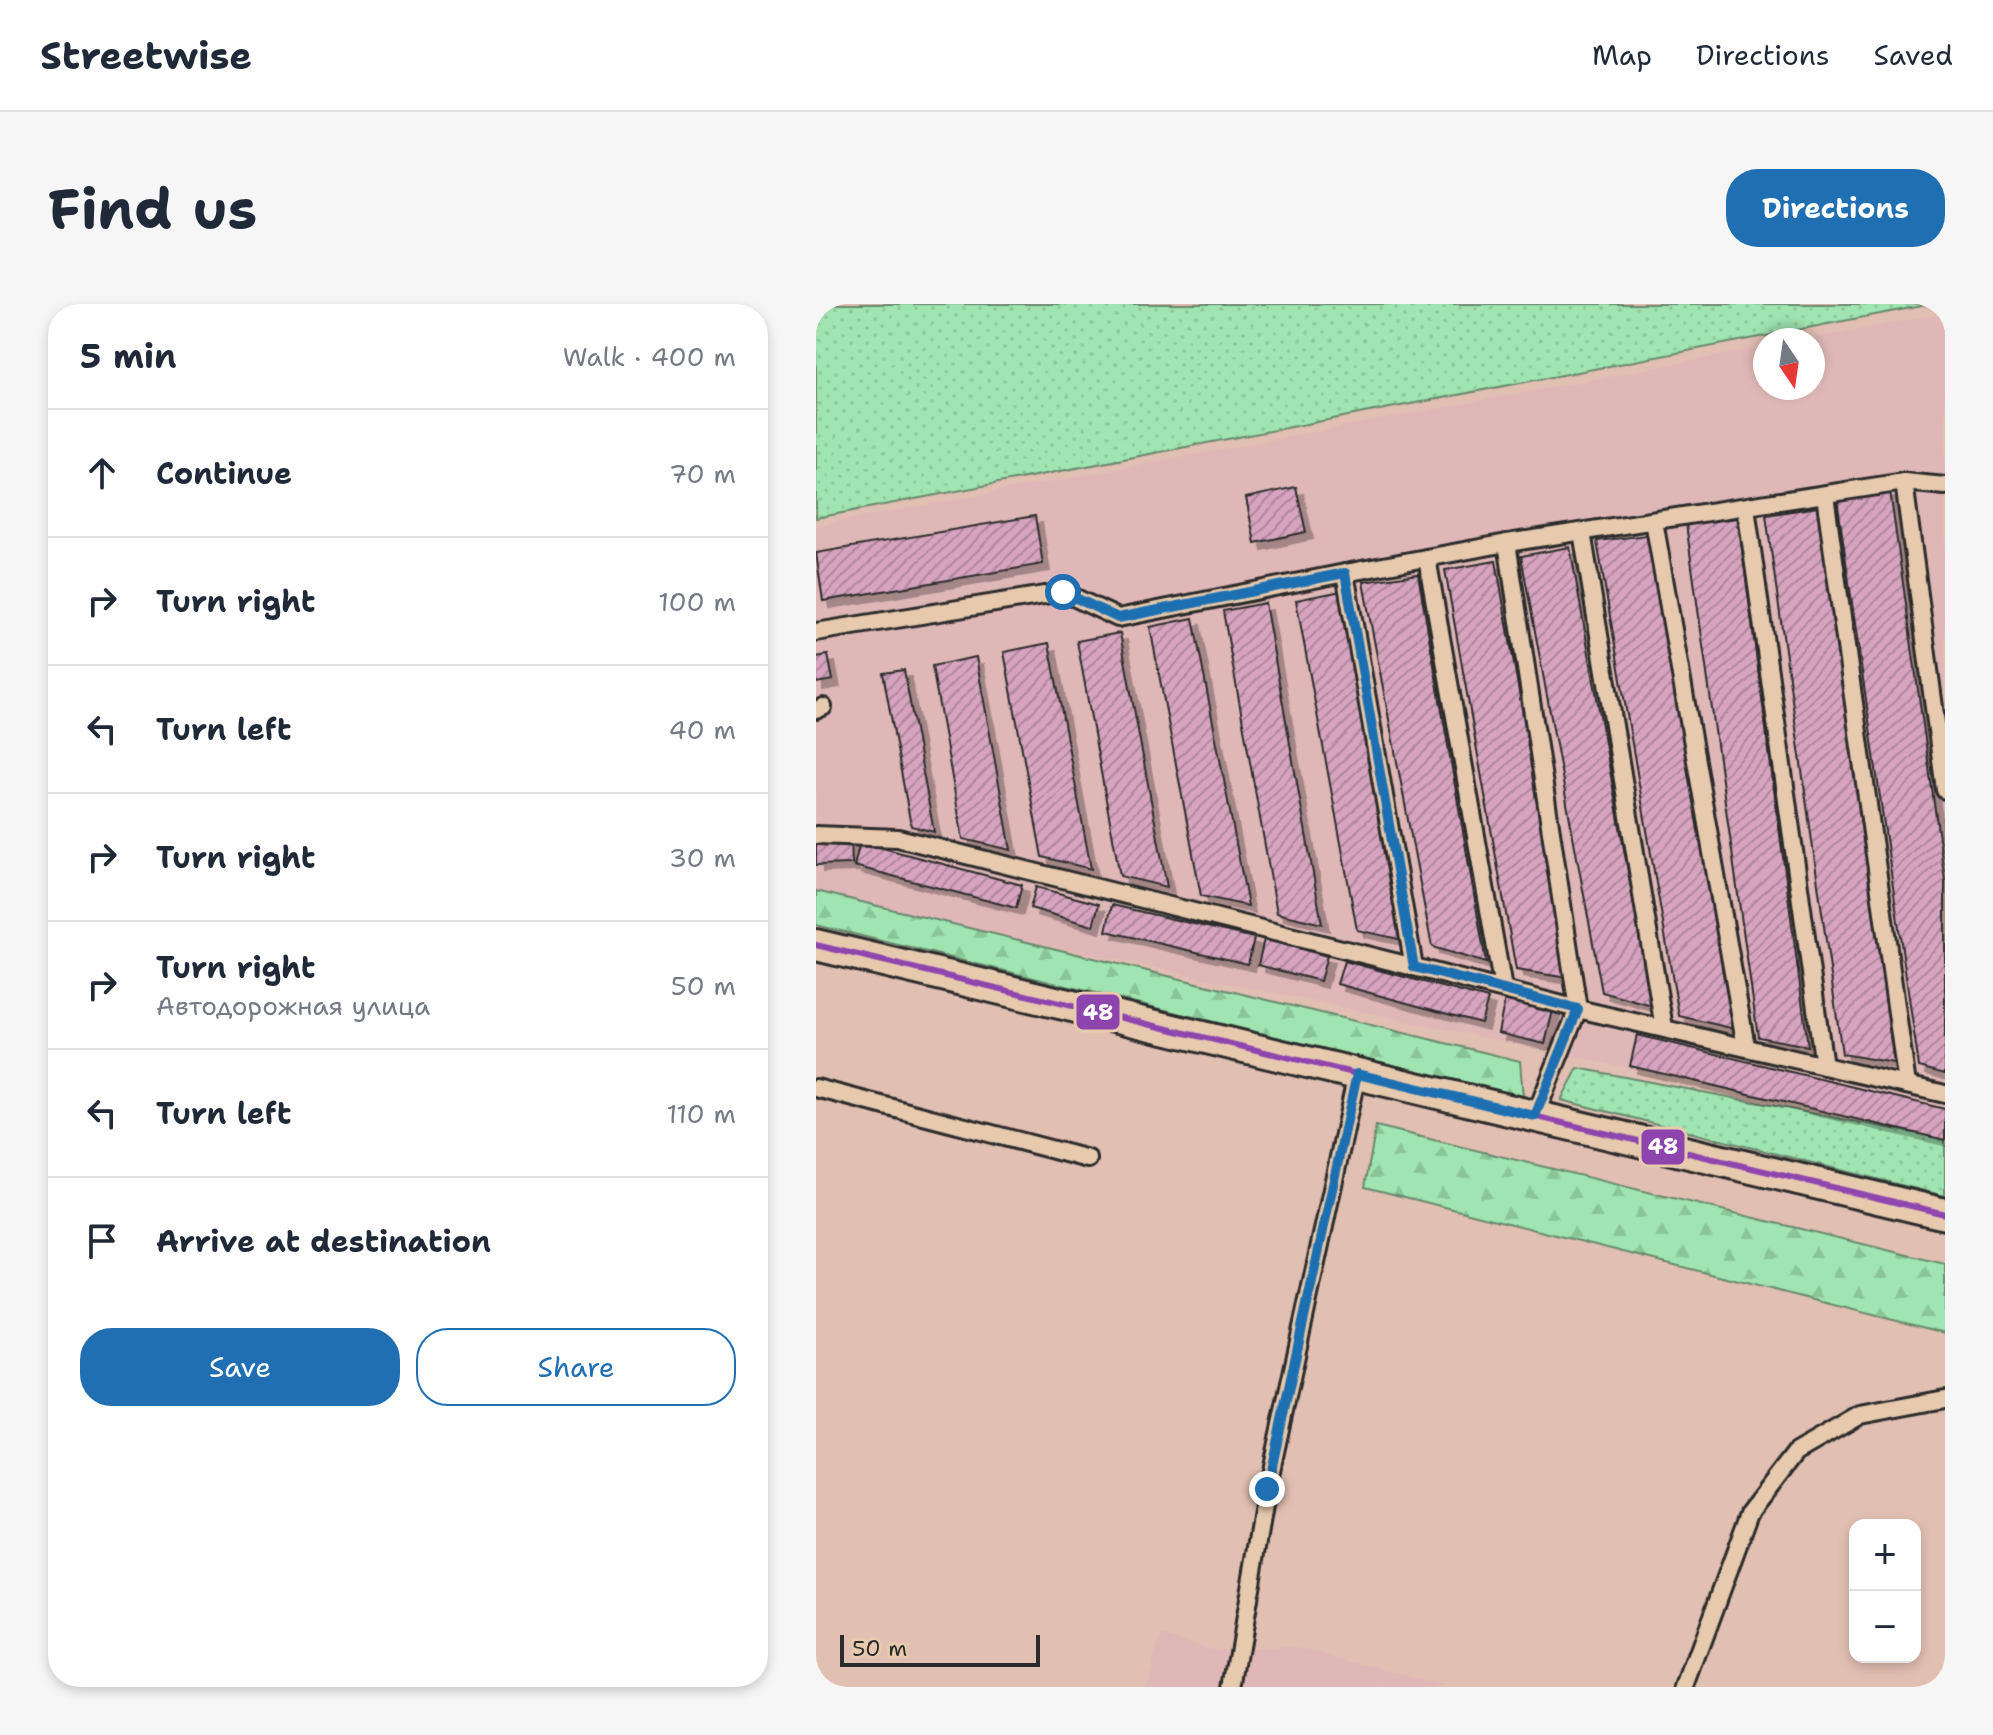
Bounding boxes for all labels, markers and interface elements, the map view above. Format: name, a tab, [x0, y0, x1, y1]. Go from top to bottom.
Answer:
text: Streetwise	[40, 30, 252, 81]
text: Map	[1592, 36, 1652, 74]
text: Directions	[1696, 36, 1830, 74]
text: Saved	[1874, 36, 1953, 74]
button: Directions	[1726, 169, 1945, 247]
text: Find us	[48, 171, 257, 246]
north arrow	[1753, 328, 1825, 400]
text: 5 min	[80, 333, 177, 379]
text: Walk · 400 m	[563, 339, 736, 374]
icon: ahead	[80, 451, 124, 495]
text: Continue	[156, 453, 292, 494]
text: 70 m	[669, 456, 736, 491]
route start	[1045, 574, 1081, 610]
icon: right	[80, 579, 124, 623]
text: Turn right	[156, 581, 315, 622]
text: 100 m	[658, 584, 736, 619]
icon: left	[80, 707, 124, 751]
text: Turn left	[156, 709, 291, 750]
text: 40 m	[669, 712, 736, 747]
icon: right	[80, 835, 124, 879]
text: Turn right	[156, 837, 315, 878]
text: 30 m	[669, 840, 736, 875]
text: Turn right	[156, 947, 315, 988]
icon: right	[80, 963, 124, 1007]
text: 50 m	[671, 968, 736, 1003]
text: Автодорожная улица	[156, 988, 430, 1023]
line badge: 48	[1075, 993, 1121, 1031]
text: 48	[1083, 998, 1113, 1027]
icon: left	[80, 1091, 124, 1135]
text: Turn left	[156, 1093, 291, 1134]
text: 110 m	[666, 1096, 736, 1131]
line badge: 48	[1640, 1128, 1686, 1166]
text: 48	[1648, 1132, 1678, 1161]
icon: arrive	[80, 1219, 124, 1263]
text: Arrive at destination	[156, 1221, 491, 1262]
button: Save	[80, 1328, 400, 1406]
button: Share	[416, 1328, 736, 1406]
route end	[1249, 1471, 1285, 1507]
map controls	[1849, 1519, 1921, 1663]
button: +	[1849, 1519, 1921, 1591]
button: −	[1849, 1591, 1921, 1663]
scale bar	[840, 1631, 1040, 1667]
text: 50 m	[852, 1634, 907, 1663]

